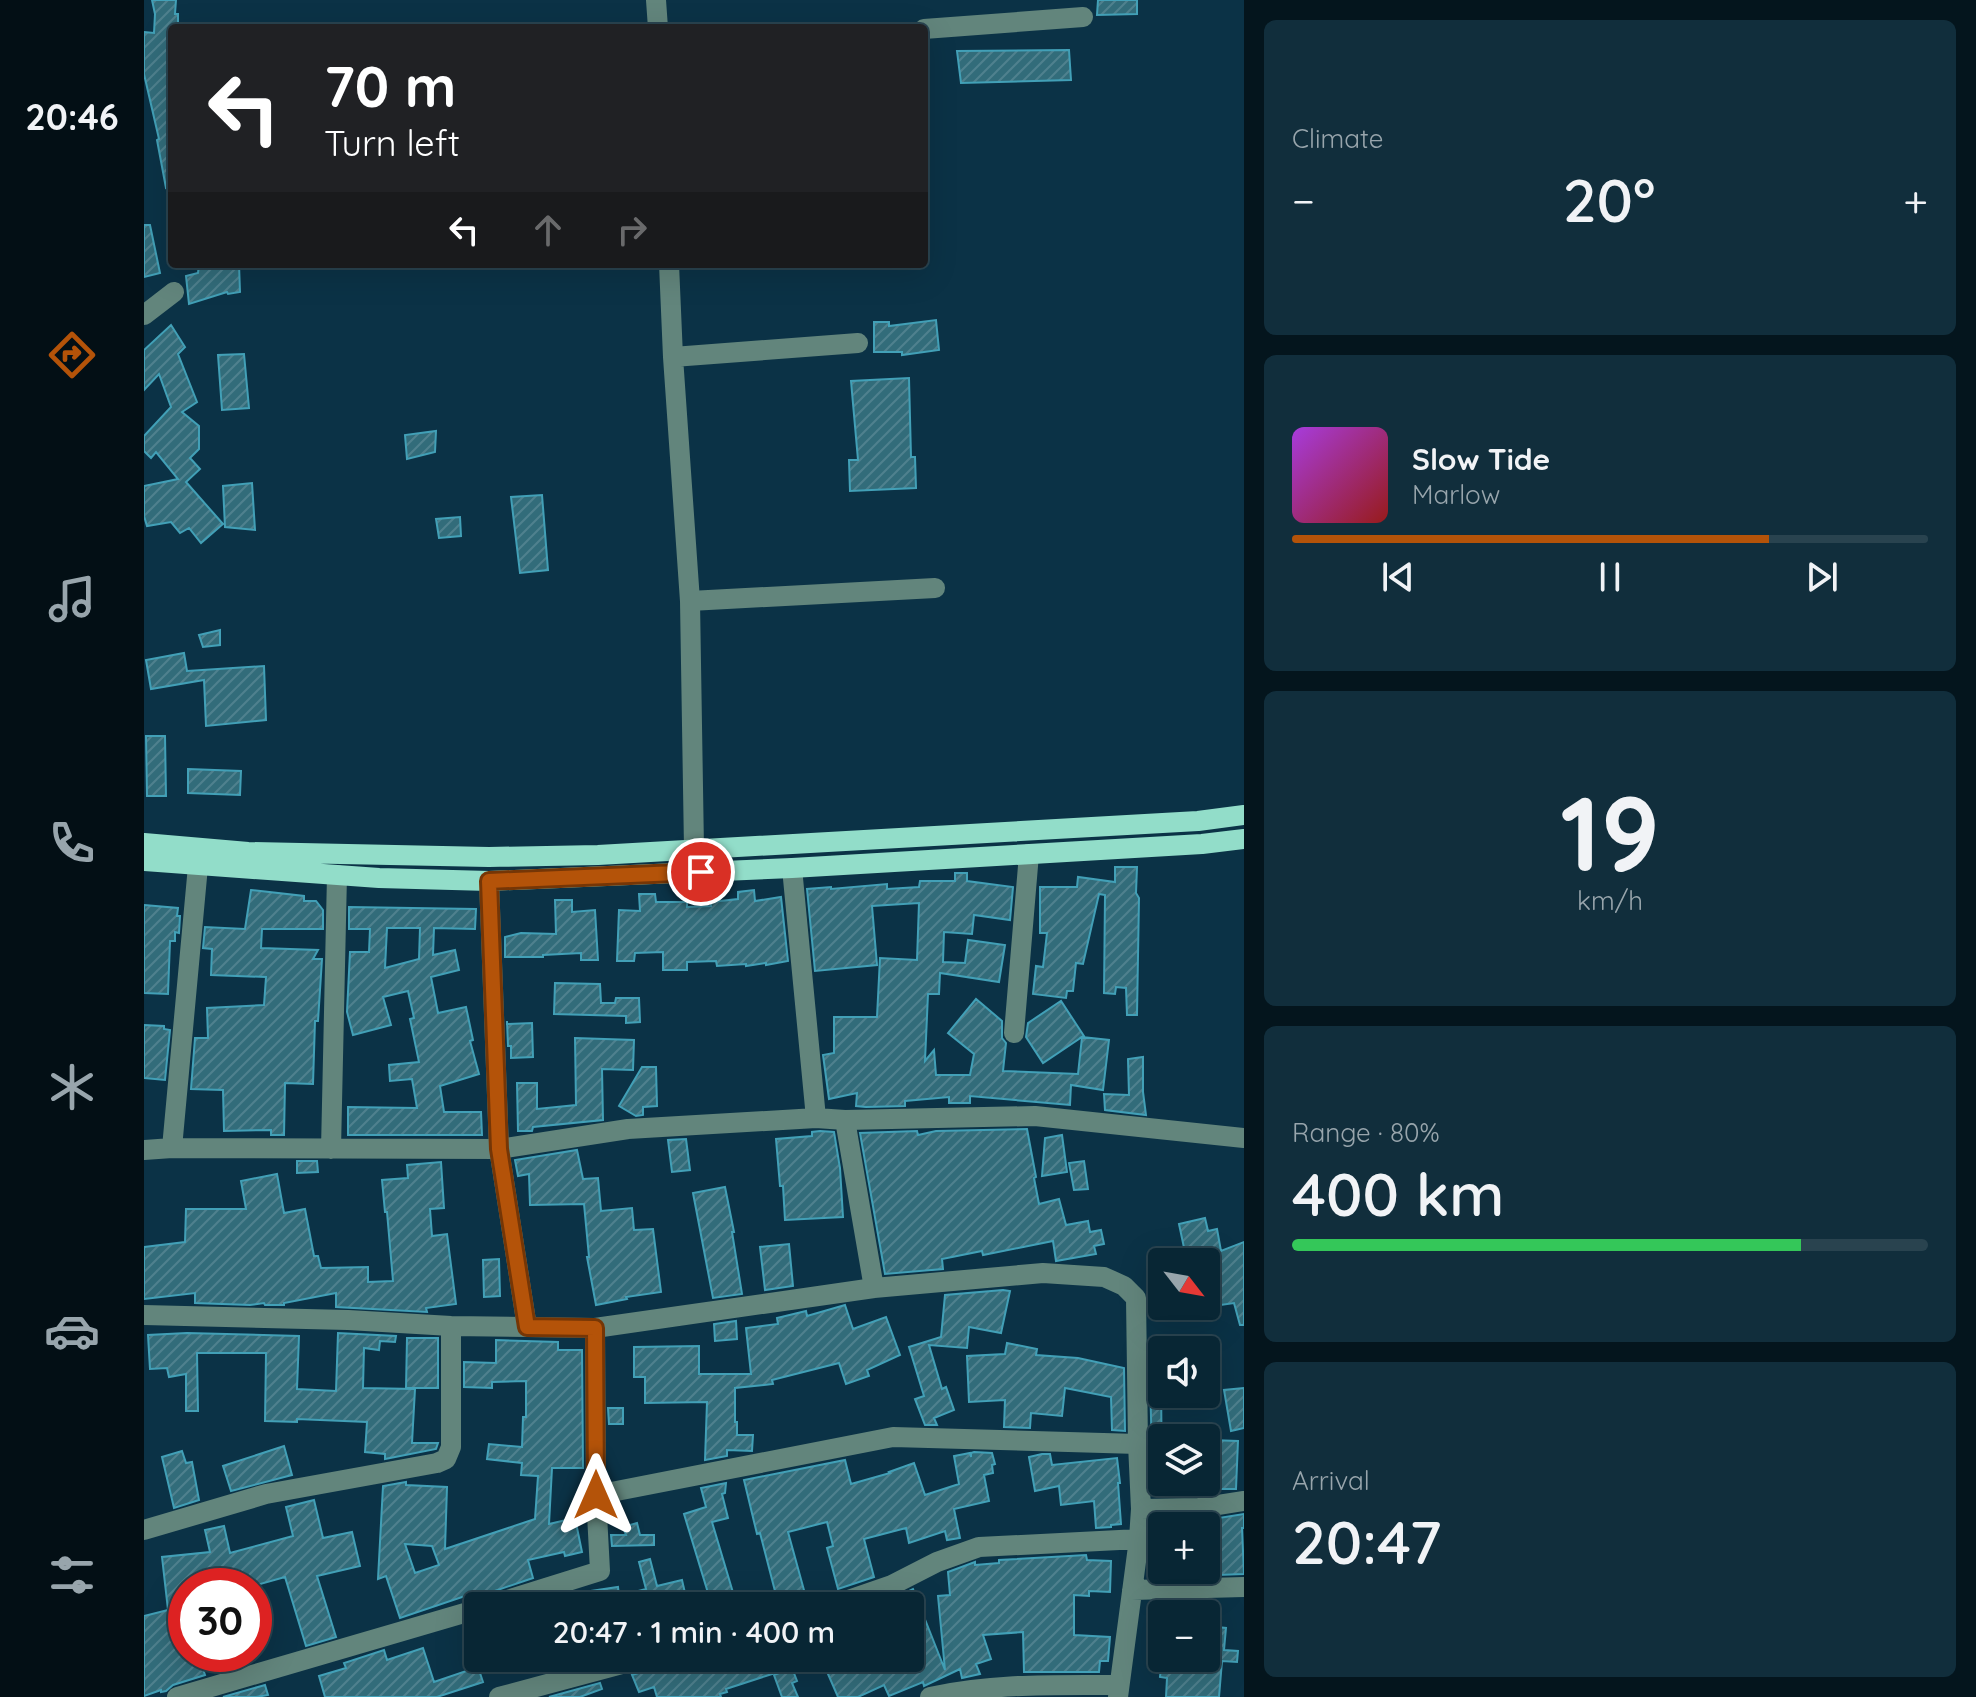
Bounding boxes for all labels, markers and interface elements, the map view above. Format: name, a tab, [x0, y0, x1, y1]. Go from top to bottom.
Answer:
text: 70 m	[324, 51, 456, 121]
icon: left	[192, 56, 296, 160]
text: 20:46	[25, 94, 119, 139]
text: Turn left	[324, 120, 460, 165]
text: Climate	[1292, 122, 1383, 155]
text: 20°	[1563, 162, 1655, 237]
text: −	[1292, 173, 1315, 228]
text: +	[1903, 173, 1928, 228]
icon: left	[442, 208, 486, 252]
icon: ahead	[526, 208, 570, 252]
icon: right	[610, 208, 654, 252]
icon: directions	[44, 327, 100, 383]
text: Slow Tide	[1412, 440, 1550, 478]
text: Marlow	[1412, 478, 1500, 511]
icon: previous	[1376, 555, 1420, 599]
icon: pause	[1588, 555, 1632, 599]
icon: next	[1800, 555, 1844, 599]
icon: music	[44, 571, 100, 627]
text: 19	[1560, 767, 1660, 897]
icon: phone	[44, 815, 100, 871]
pin	[667, 838, 735, 906]
icon: arrive	[679, 850, 723, 894]
text: km/h	[1577, 884, 1643, 917]
icon: climate	[44, 1059, 100, 1115]
text: Range · 80%	[1292, 1116, 1440, 1149]
text: 400 km	[1292, 1156, 1504, 1231]
north arrow	[1148, 1248, 1220, 1320]
map controls	[1148, 1248, 1220, 1672]
icon: car	[44, 1303, 100, 1359]
button: sound	[1148, 1336, 1220, 1408]
button: layers	[1148, 1424, 1220, 1496]
position arrow	[554, 1453, 638, 1537]
text: Arrival	[1292, 1464, 1370, 1497]
text: 20:47	[1292, 1504, 1441, 1579]
button: +	[1148, 1512, 1220, 1584]
icon: filters	[44, 1547, 100, 1603]
speed limit sign: 30	[168, 1568, 272, 1672]
button: −	[1148, 1600, 1220, 1672]
text: 20:47 · 1 min · 400 m	[553, 1613, 835, 1651]

